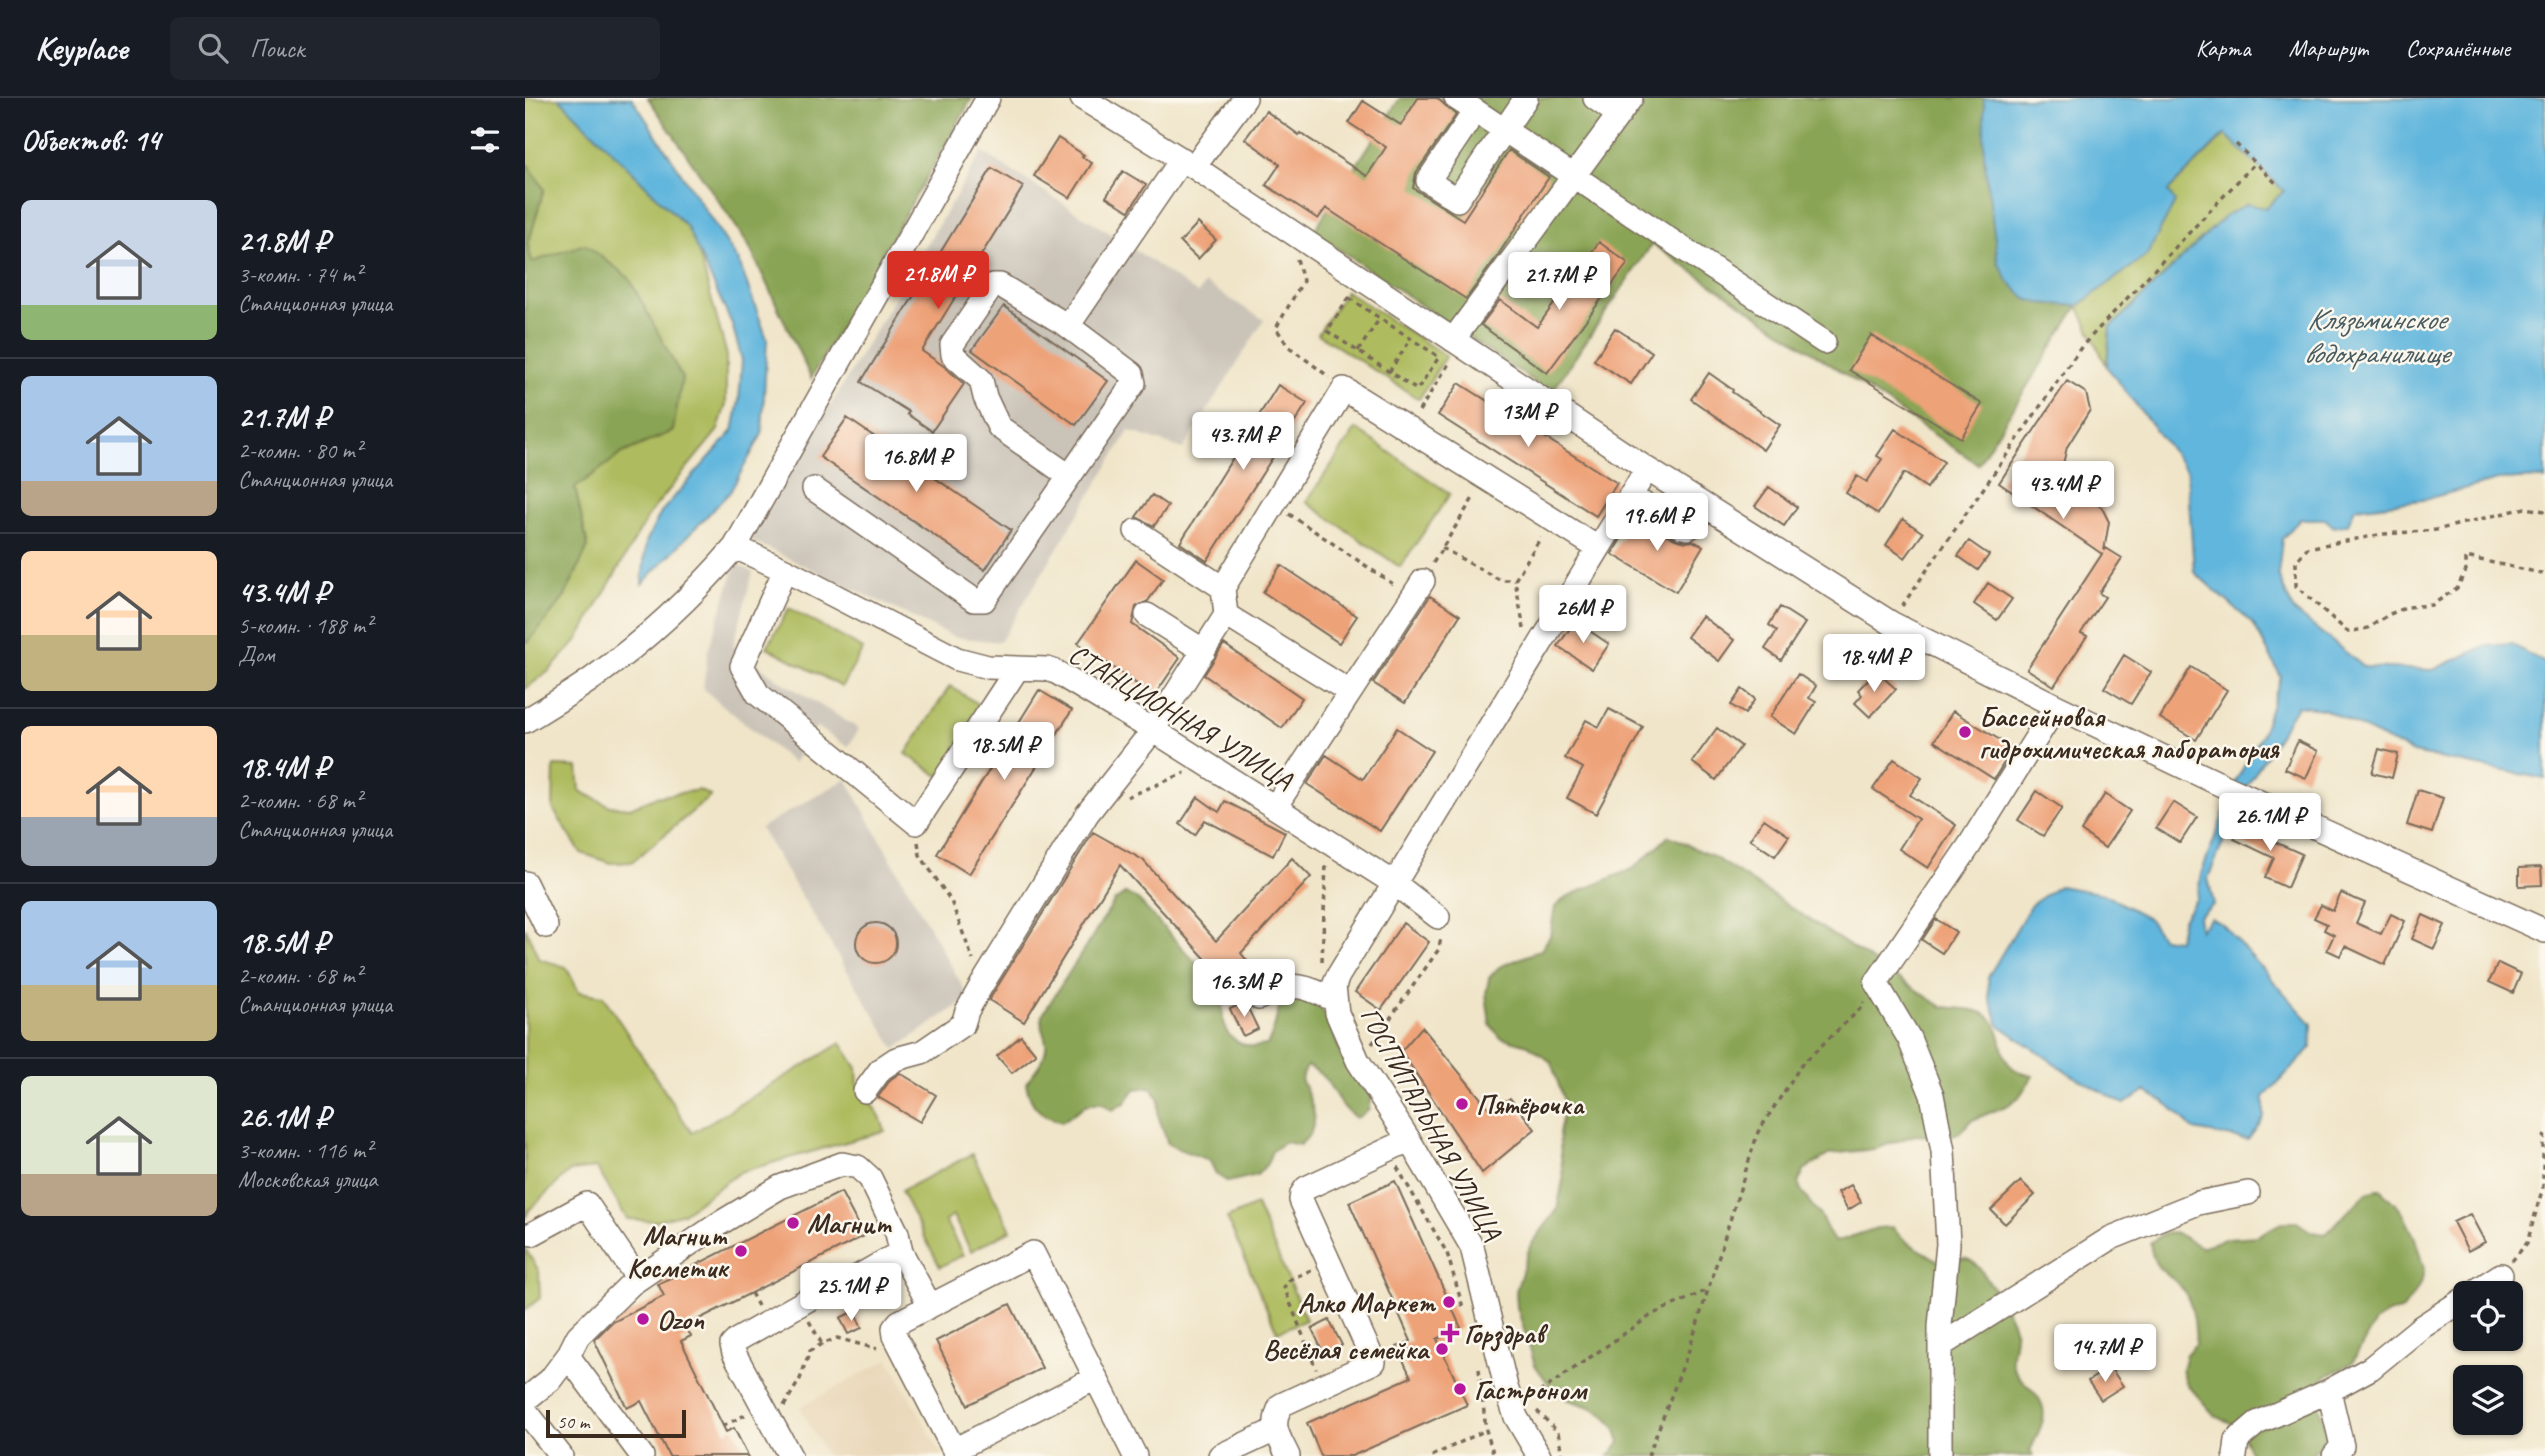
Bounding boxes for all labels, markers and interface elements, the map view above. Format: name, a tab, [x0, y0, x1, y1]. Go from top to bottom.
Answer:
search box	[170, 17, 660, 80]
text: Keyplace	[35, 27, 128, 69]
icon: search	[194, 29, 232, 67]
text: Поиск	[250, 32, 305, 65]
text: Карта	[2196, 33, 2251, 63]
text: Маршрут	[2289, 33, 2368, 63]
text: Сохранённые	[2406, 33, 2510, 63]
text: Объектов: 14	[21, 121, 160, 159]
icon: filters	[466, 121, 504, 159]
text: 21.8M ₽	[238, 222, 329, 260]
icon: home	[77, 228, 161, 312]
pin: 21.8M ₽	[873, 252, 1003, 311]
pin: 21.7M ₽	[1494, 252, 1624, 312]
text: 21.8M ₽	[903, 259, 973, 288]
text: 3-комн. · 74 m²	[238, 260, 362, 289]
text: 21.7M ₽	[1524, 260, 1594, 289]
text: Станционная улица	[238, 289, 392, 318]
water label: Клязьминское водохранилище	[2304, 300, 2453, 372]
pin: 13M ₽	[1479, 390, 1577, 449]
text: 13M ₽	[1501, 397, 1555, 426]
text: 21.7M ₽	[238, 398, 329, 436]
icon: home	[77, 404, 161, 488]
pin: 43.7M ₽	[1178, 412, 1308, 472]
text: 43.7M ₽	[1208, 420, 1278, 449]
pin: 16.8M ₽	[851, 434, 981, 494]
text: 2-комн. · 80 m²	[238, 436, 362, 465]
text: 16.8M ₽	[881, 442, 951, 471]
pin: 43.4M ₽	[1998, 462, 2128, 521]
text: Станционная улица	[238, 465, 392, 494]
text: 43.4M ₽	[2028, 469, 2098, 498]
pin: 19.6M ₽	[1592, 494, 1722, 553]
text: 19.6M ₽	[1622, 501, 1692, 530]
text: 43.4M ₽	[238, 573, 329, 611]
icon: home	[77, 579, 161, 663]
pin: 26M ₽	[1534, 586, 1632, 645]
text: 26M ₽	[1555, 593, 1611, 622]
text: 5-комн. · 188 m²	[238, 611, 372, 640]
pin: 18.4M ₽	[1809, 634, 1939, 694]
street label: СТАНЦИОННАЯ УЛИЦА	[1063, 636, 1300, 797]
text: Дом	[238, 640, 275, 669]
text: 18.4M ₽	[1839, 642, 1909, 671]
place label: Бассейновая гидрохимическая лаборатория	[1979, 699, 2280, 766]
pin: 18.5M ₽	[939, 722, 1069, 782]
marker: Бассейновая гидрохимическая лаборатория	[1957, 724, 1973, 740]
text: 18.5M ₽	[969, 730, 1039, 759]
text: 18.4M ₽	[238, 748, 329, 786]
icon: home	[77, 754, 161, 838]
text: 2-комн. · 68 m²	[238, 786, 362, 815]
pin: 26.1M ₽	[2205, 794, 2335, 853]
text: 26.1M ₽	[2235, 801, 2305, 830]
text: Станционная улица	[238, 815, 392, 844]
text: 18.5M ₽	[238, 923, 329, 961]
icon: home	[77, 929, 161, 1013]
pin: 16.3M ₽	[1179, 960, 1309, 1019]
text: 2-комн. · 68 m²	[238, 961, 362, 990]
text: 16.3M ₽	[1209, 967, 1279, 996]
text: Станционная улица	[238, 990, 392, 1019]
street label: ГОСПИТАЛЬНАЯ УЛИЦА	[1353, 1000, 1511, 1247]
place label: Пятёрочка	[1476, 1087, 1585, 1122]
marker: Пятёрочка	[1454, 1096, 1470, 1112]
text: 26.1M ₽	[238, 1098, 330, 1136]
icon: home	[77, 1104, 161, 1188]
text: 3-комн. · 116 m²	[238, 1136, 372, 1165]
text: Московская улица	[238, 1165, 377, 1194]
place label: Магнит	[807, 1206, 893, 1241]
marker: Магнит	[785, 1215, 801, 1231]
place label: Магнит Косметик	[627, 1218, 730, 1285]
marker: Магнит Косметик	[733, 1243, 749, 1259]
pin: 25.1M ₽	[786, 1264, 916, 1323]
text: 25.1M ₽	[816, 1271, 886, 1300]
map controls	[2453, 1281, 2523, 1435]
button: locate	[2453, 1281, 2523, 1351]
place label: Алко Маркет	[1298, 1285, 1437, 1320]
marker: Алко Маркет	[1441, 1294, 1457, 1310]
place label: Ozon	[657, 1302, 705, 1337]
marker: Ozon	[635, 1311, 651, 1327]
place label: Горздрав	[1464, 1316, 1549, 1352]
pin: 14.7M ₽	[2040, 1324, 2170, 1384]
marker: Горздрав	[1442, 1325, 1458, 1341]
place label: Весёлая семейка	[1263, 1332, 1431, 1367]
text: 14.7M ₽	[2070, 1332, 2140, 1361]
marker: Весёлая семейка	[1434, 1341, 1450, 1357]
button: layers	[2453, 1365, 2523, 1435]
place label: Гастроном	[1474, 1372, 1589, 1407]
marker: Гастроном	[1452, 1381, 1468, 1397]
scale bar	[546, 1407, 686, 1439]
text: 50 m	[557, 1410, 589, 1434]

